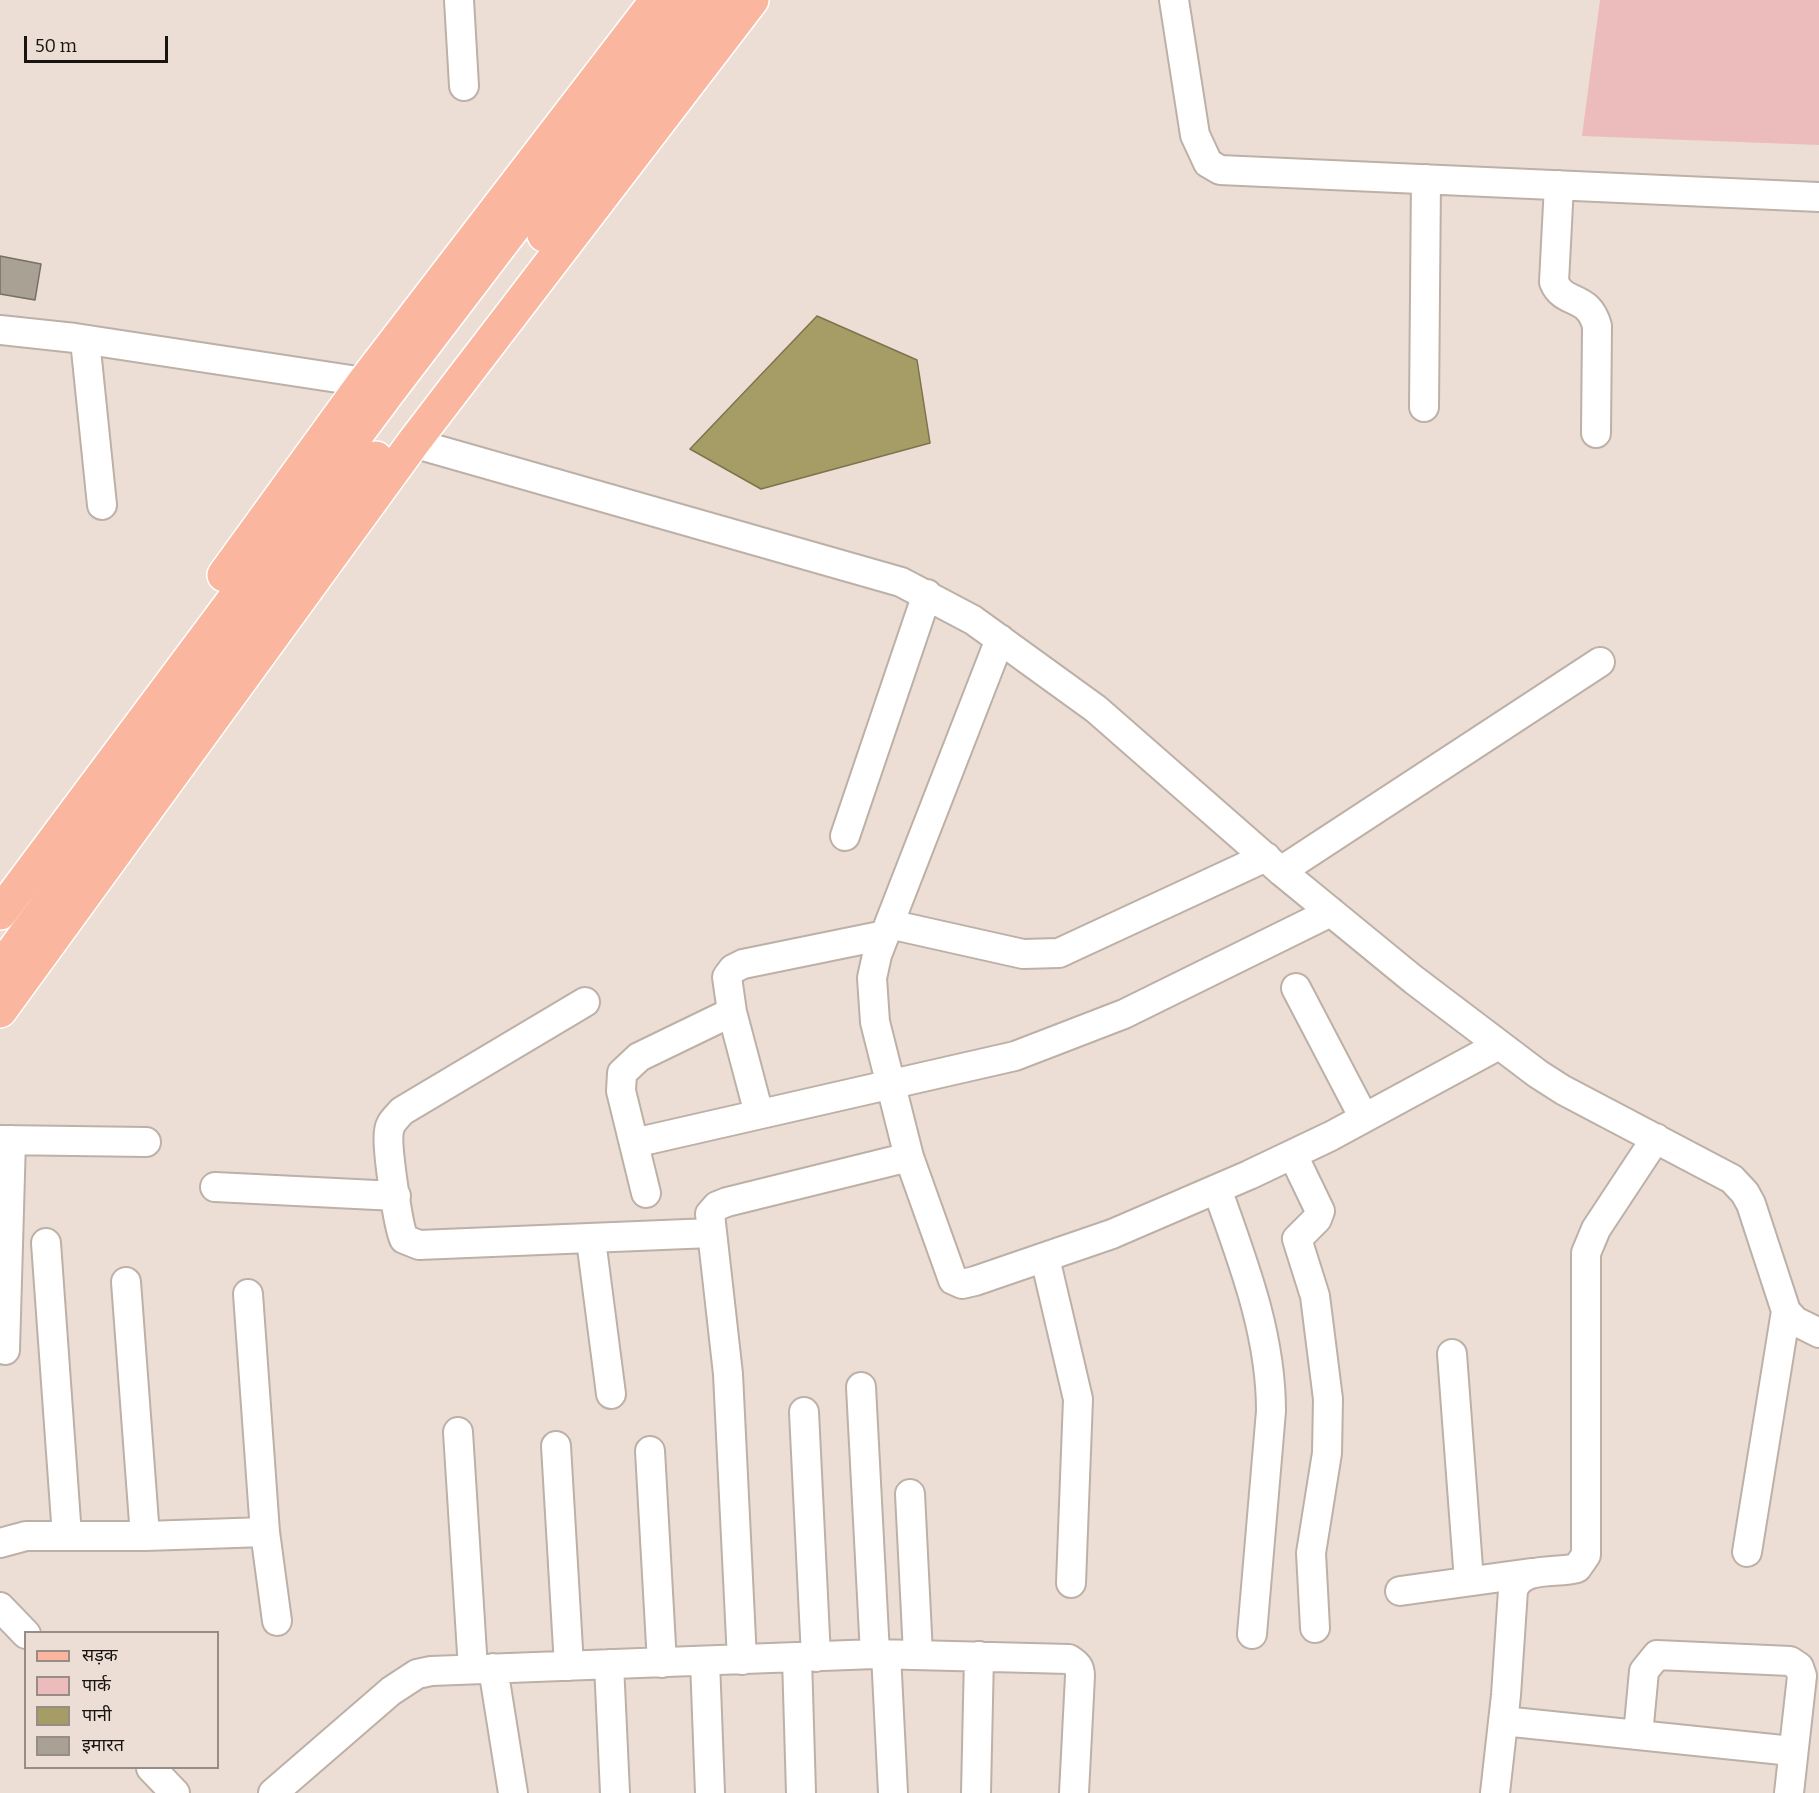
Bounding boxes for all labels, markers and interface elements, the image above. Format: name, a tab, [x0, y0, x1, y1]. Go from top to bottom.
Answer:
scale bar	[27, 24, 171, 62]
text: 50 m	[35, 35, 77, 57]
legend	[24, 1631, 219, 1769]
text: सड़क	[82, 1644, 118, 1666]
text: पार्क	[82, 1674, 111, 1696]
text: पानी	[82, 1704, 112, 1726]
text: इमारत	[82, 1734, 124, 1756]

